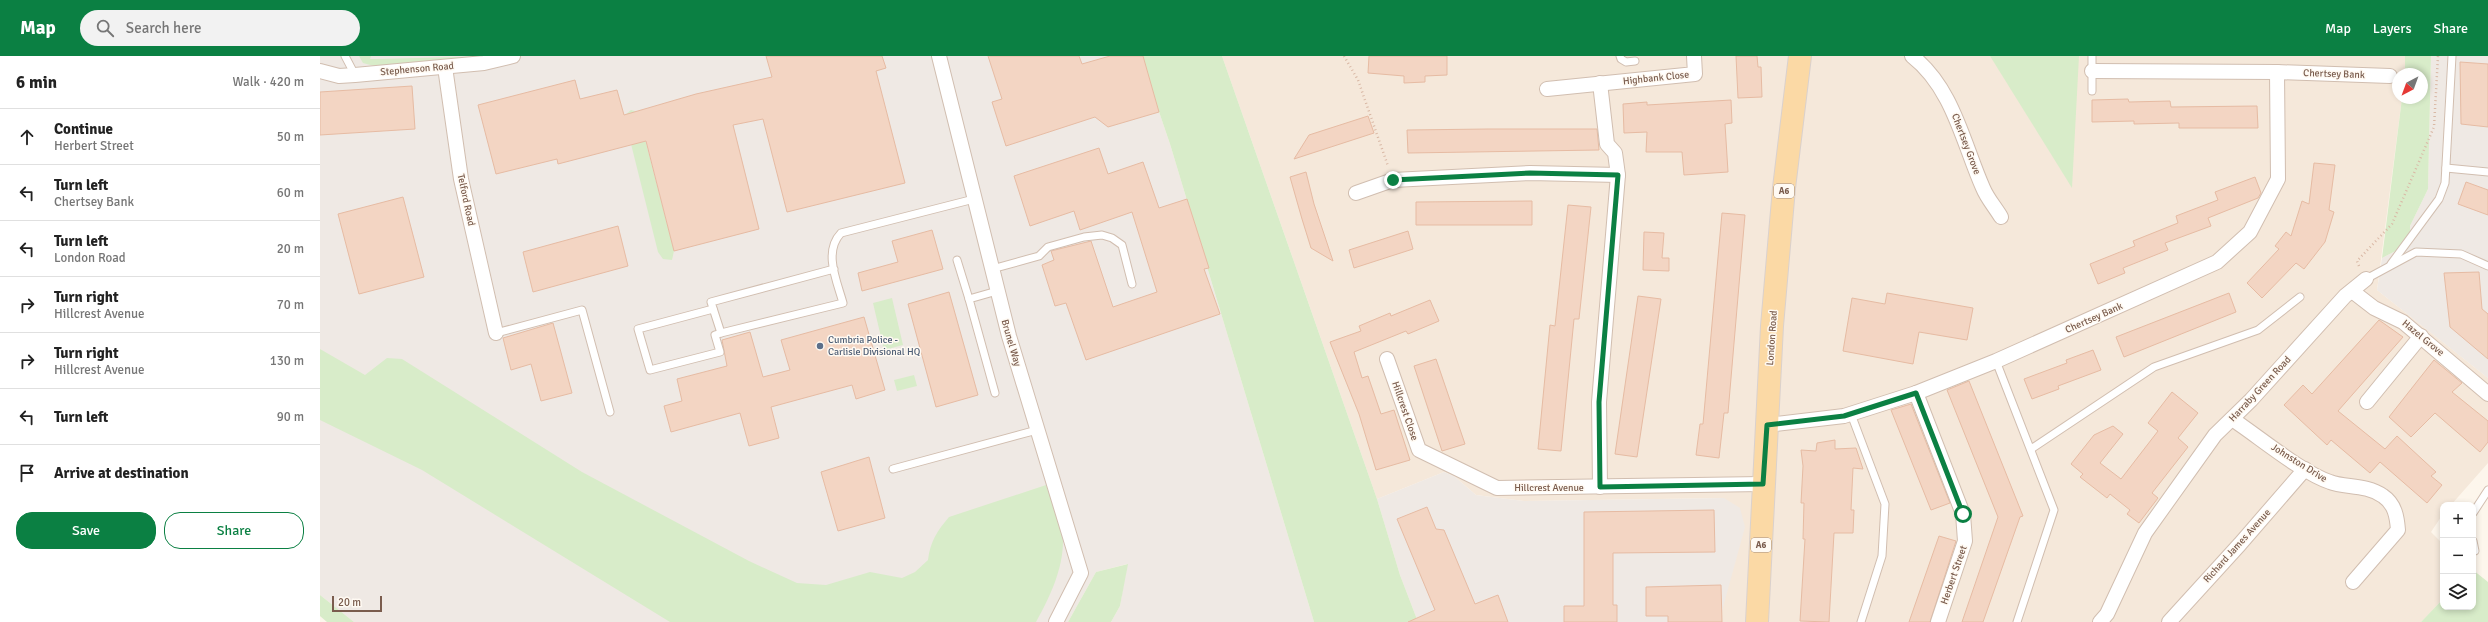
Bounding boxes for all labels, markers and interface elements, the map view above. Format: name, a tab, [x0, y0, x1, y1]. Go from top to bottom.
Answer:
search box	[80, 10, 360, 46]
text: Map	[20, 16, 56, 40]
icon: search	[94, 17, 116, 39]
text: Search here	[126, 19, 201, 37]
text: Map	[2325, 20, 2351, 37]
text: Layers	[2373, 20, 2412, 37]
text: Share	[2434, 20, 2468, 37]
street label: Stephenson Road	[380, 60, 454, 78]
street label: Chertsey Bank	[2303, 67, 2365, 81]
north arrow	[2392, 68, 2428, 104]
street label: Highbank Close	[1622, 69, 1690, 87]
text: 6 min	[16, 72, 57, 93]
text: Walk · 420 m	[233, 74, 304, 90]
street label: Chertsey Grove	[1949, 112, 1983, 176]
text: Continue	[54, 120, 113, 138]
icon: ahead	[16, 126, 38, 148]
text: 50 m	[277, 129, 304, 145]
text: Herbert Street	[54, 138, 134, 154]
route end	[1384, 171, 1402, 189]
street label: Telford Road	[455, 173, 477, 227]
text: Turn left	[54, 176, 108, 194]
icon: left	[16, 182, 38, 204]
road number: A6	[1774, 184, 1794, 198]
text: 60 m	[277, 185, 304, 201]
text: Chertsey Bank	[54, 194, 134, 210]
text: Turn left	[54, 232, 108, 250]
icon: left	[16, 238, 38, 260]
text: 20 m	[277, 241, 304, 257]
text: London Road	[54, 250, 126, 266]
text: Turn right	[54, 288, 119, 306]
icon: right	[16, 294, 38, 316]
text: 70 m	[277, 297, 304, 313]
street label: Chertsey Bank	[2063, 300, 2125, 336]
text: Hillcrest Avenue	[54, 306, 145, 322]
street label: London Road	[1764, 310, 1780, 366]
street label: Hazel Grove	[2400, 317, 2446, 359]
street label: Brunel Way	[999, 318, 1024, 368]
place label: Cumbria Police - Carlisle Divisional HQ	[828, 334, 921, 358]
marker: Cumbria Police - Carlisle Divisional HQ	[815, 341, 825, 351]
text: Turn right	[54, 344, 119, 362]
icon: right	[16, 350, 38, 372]
text: 130 m	[270, 353, 304, 369]
street label: Harraby Green Road	[2227, 354, 2293, 424]
text: Hillcrest Avenue	[54, 362, 145, 378]
street label: Hillcrest Close	[1389, 380, 1421, 442]
icon: left	[16, 406, 38, 428]
text: Turn left	[54, 408, 108, 426]
text: 90 m	[277, 409, 304, 425]
street label: Johnston Drive	[2269, 441, 2329, 485]
icon: arrive	[16, 462, 38, 484]
text: Arrive at destination	[54, 464, 189, 482]
street label: Hillcrest Avenue	[1514, 482, 1584, 494]
map controls	[2440, 502, 2476, 610]
button: +	[2440, 502, 2476, 538]
route start	[1954, 505, 1972, 523]
street label: Richard James Avenue	[2201, 507, 2273, 585]
button: Save	[16, 512, 156, 549]
button: Share	[164, 512, 304, 549]
road number: A6	[1751, 538, 1771, 552]
button: −	[2440, 538, 2476, 574]
street label: Herbert Street	[1938, 544, 1970, 606]
button: layers	[2440, 574, 2476, 610]
scale bar	[332, 594, 382, 613]
text: 20 m	[338, 596, 361, 609]

